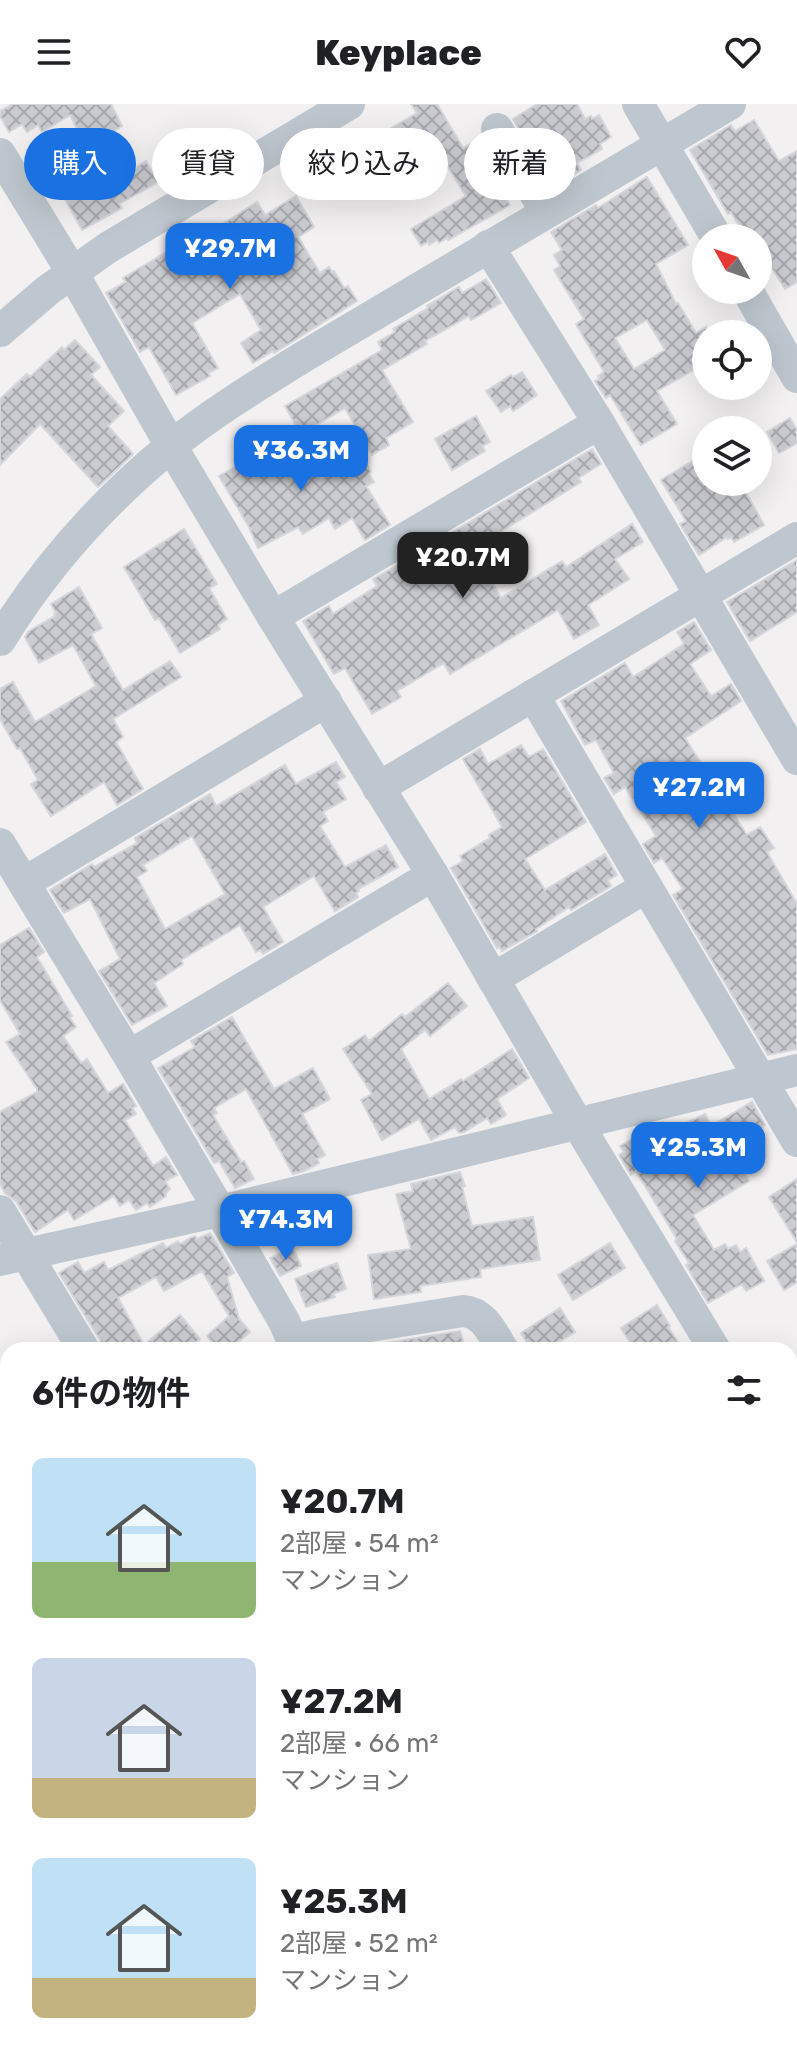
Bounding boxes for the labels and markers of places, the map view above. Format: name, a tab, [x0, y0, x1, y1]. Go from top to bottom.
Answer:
pin: ¥29.7M	[165, 223, 295, 291]
pin: ¥36.3M	[236, 425, 366, 493]
pin: ¥20.7M	[398, 532, 528, 600]
pin: ¥27.2M	[634, 762, 764, 830]
pin: ¥25.3M	[633, 1122, 763, 1190]
pin: ¥74.3M	[221, 1194, 351, 1262]

